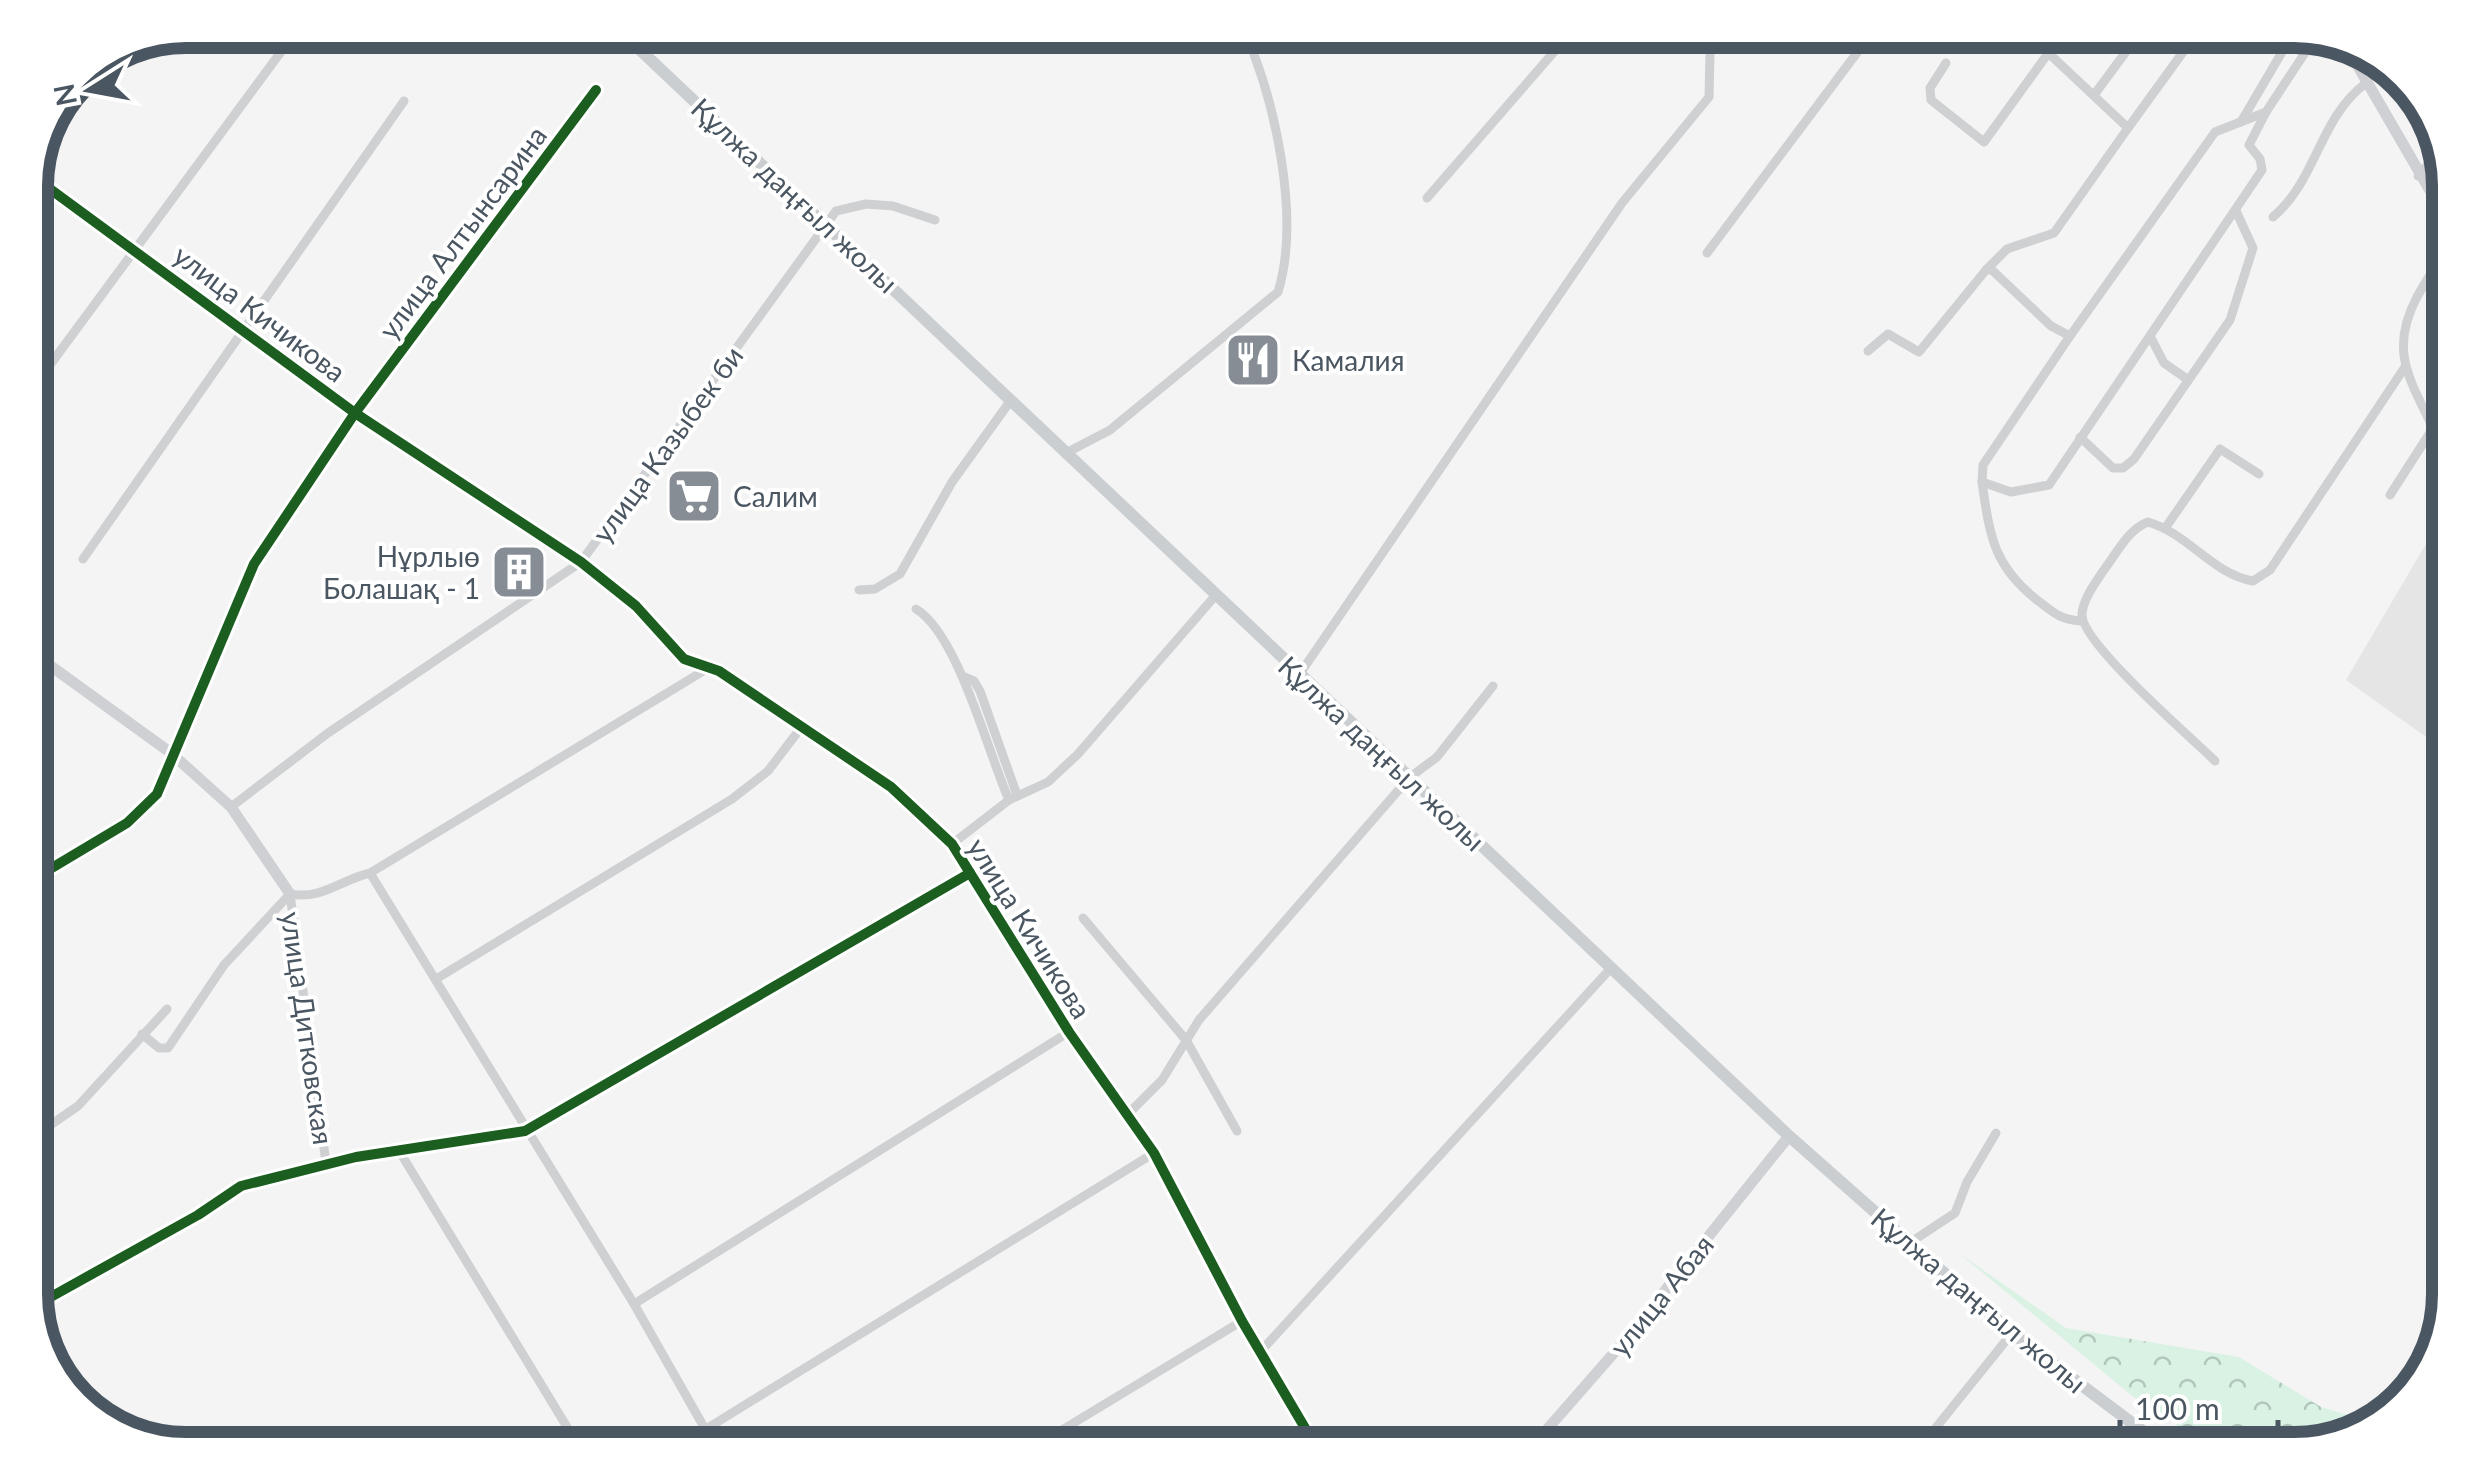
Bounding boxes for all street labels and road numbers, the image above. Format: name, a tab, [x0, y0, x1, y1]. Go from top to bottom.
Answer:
street label: Құлжа даңғыл жолы	[685, 91, 905, 299]
street label: улица Алтынсарина	[371, 119, 553, 345]
street label: улица Кичикова	[167, 237, 353, 389]
street label: улица Казыбек би	[584, 339, 750, 549]
street label: Құлжа даңғыл жолы	[1272, 649, 1492, 857]
street label: улица Кичикова	[961, 831, 1099, 1025]
street label: улица Дитковская	[275, 909, 341, 1147]
street label: Құлжа даңғыл жолы	[1865, 1200, 2093, 1400]
street label: улица Абая	[1602, 1228, 1720, 1362]

